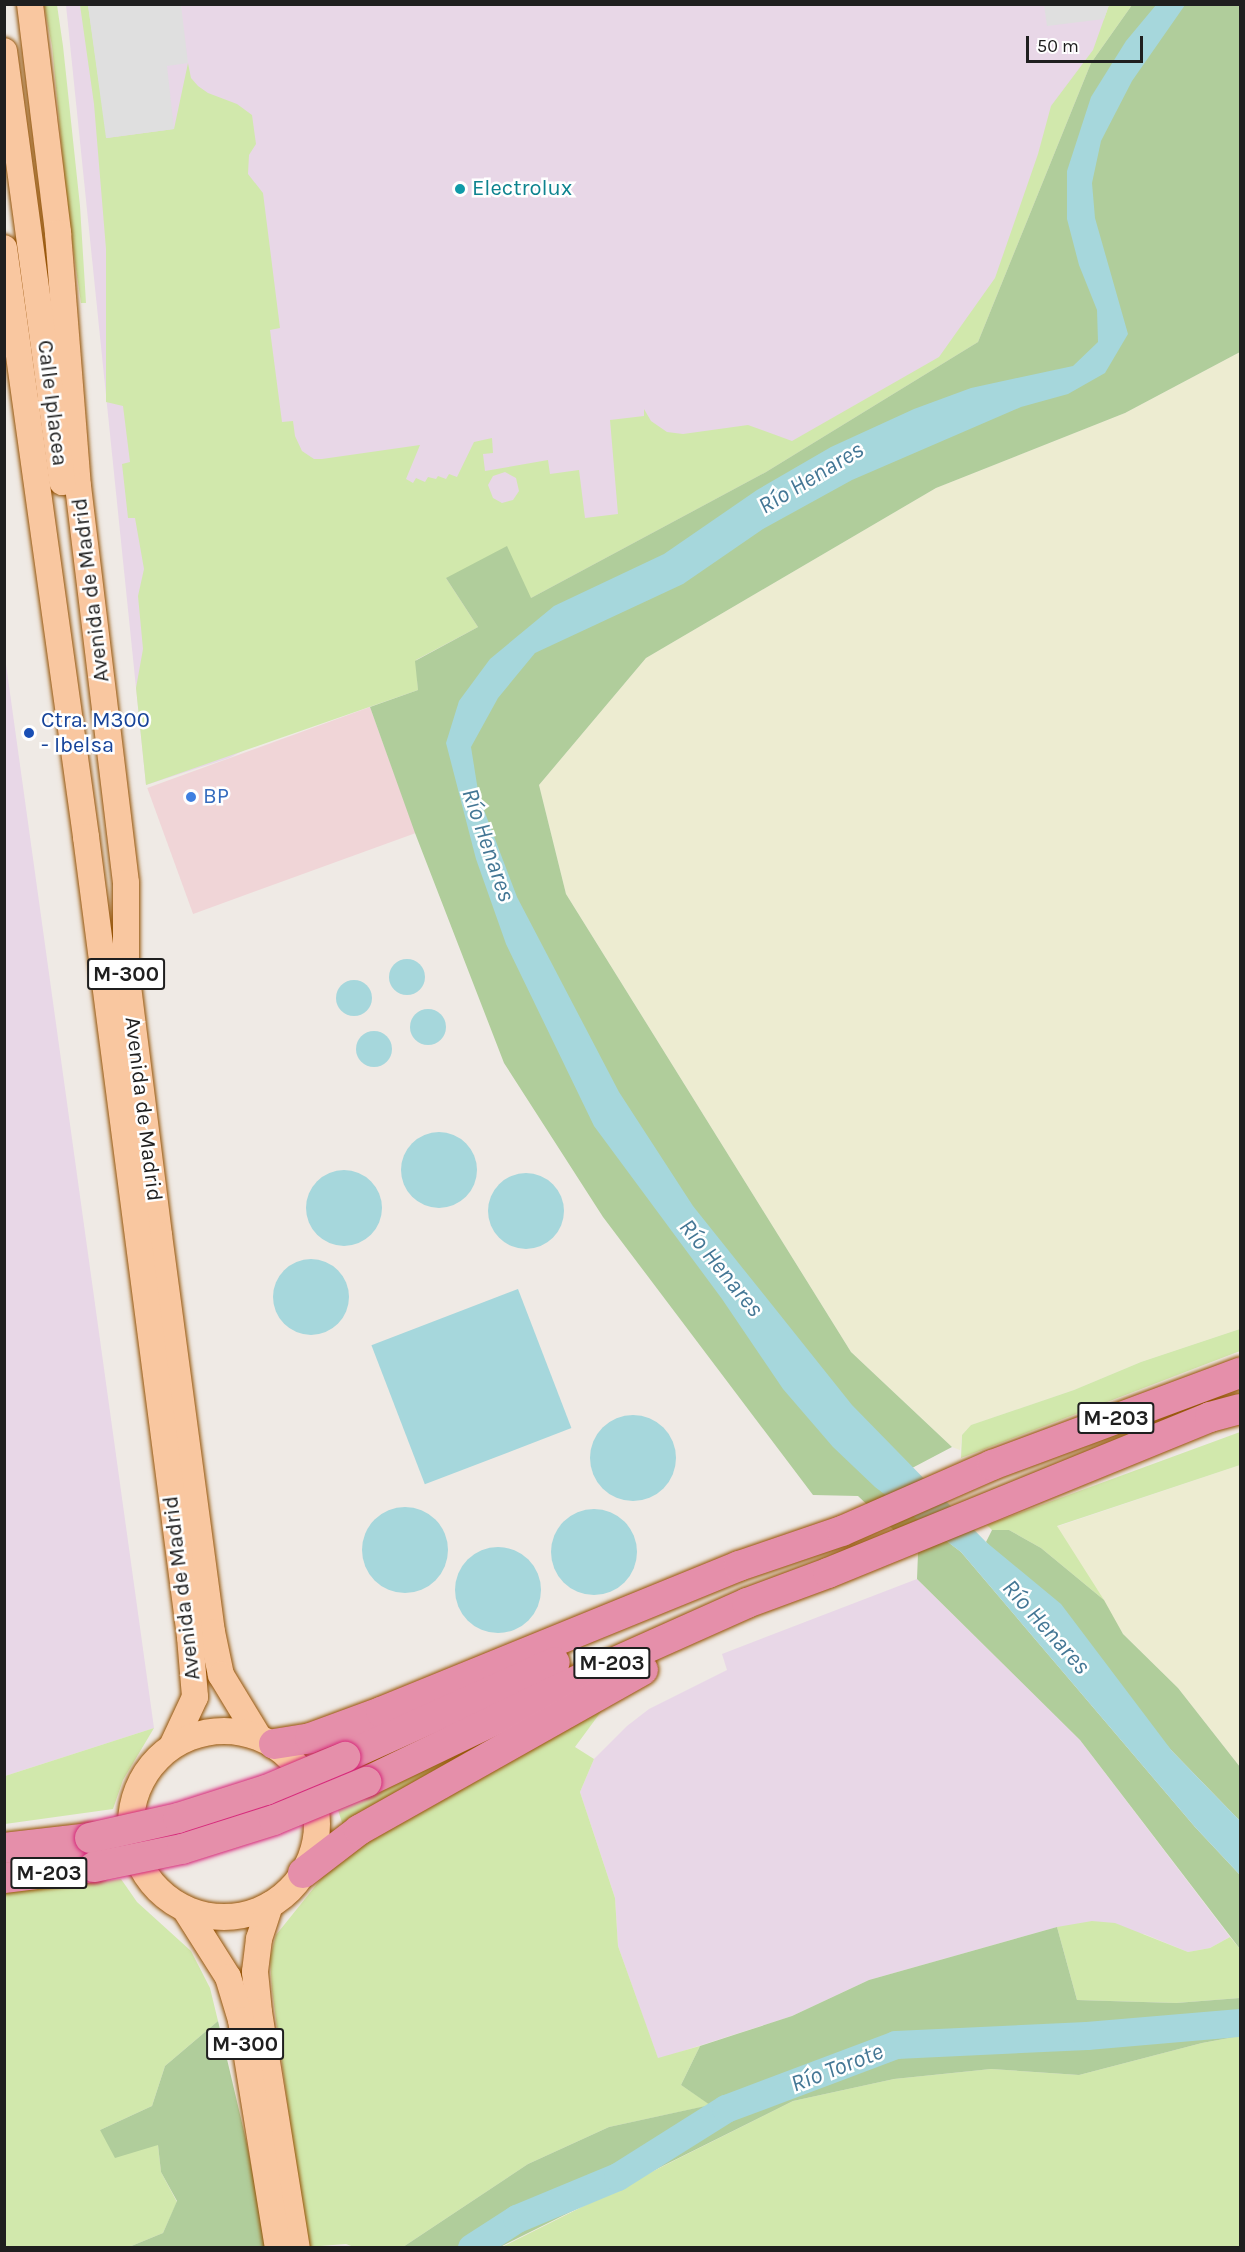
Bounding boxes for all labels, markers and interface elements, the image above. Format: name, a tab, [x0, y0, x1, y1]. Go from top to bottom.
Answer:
scale bar	[1029, 24, 1146, 62]
text: 50 m	[1037, 35, 1079, 57]
place label: Electrolux	[472, 176, 572, 202]
marker: Electrolux	[453, 182, 467, 196]
street label: Calle Iplacea	[31, 339, 73, 467]
water label: Río Henares	[753, 435, 869, 521]
street label: Avenida de Madrid	[67, 496, 115, 684]
place label: Ctra. M300 - Ibelsa	[41, 707, 150, 758]
marker: Ctra. M300 - Ibelsa	[22, 726, 36, 740]
place label: BP	[203, 784, 229, 810]
water label: Río Henares	[455, 785, 521, 905]
marker: BP	[184, 790, 198, 804]
road number: M-300	[87, 956, 165, 992]
street label: Avenida de Madrid	[119, 1015, 167, 1203]
water label: Río Henares	[673, 1213, 769, 1323]
road number: M-203	[1077, 1400, 1155, 1436]
street label: Avenida de Madrid	[158, 1494, 206, 1682]
water label: Río Henares	[996, 1574, 1096, 1680]
road number: M-203	[573, 1645, 651, 1681]
road number: M-203	[10, 1855, 88, 1891]
road number: M-300	[206, 2026, 284, 2062]
water label: Río Torote	[787, 2037, 887, 2099]

